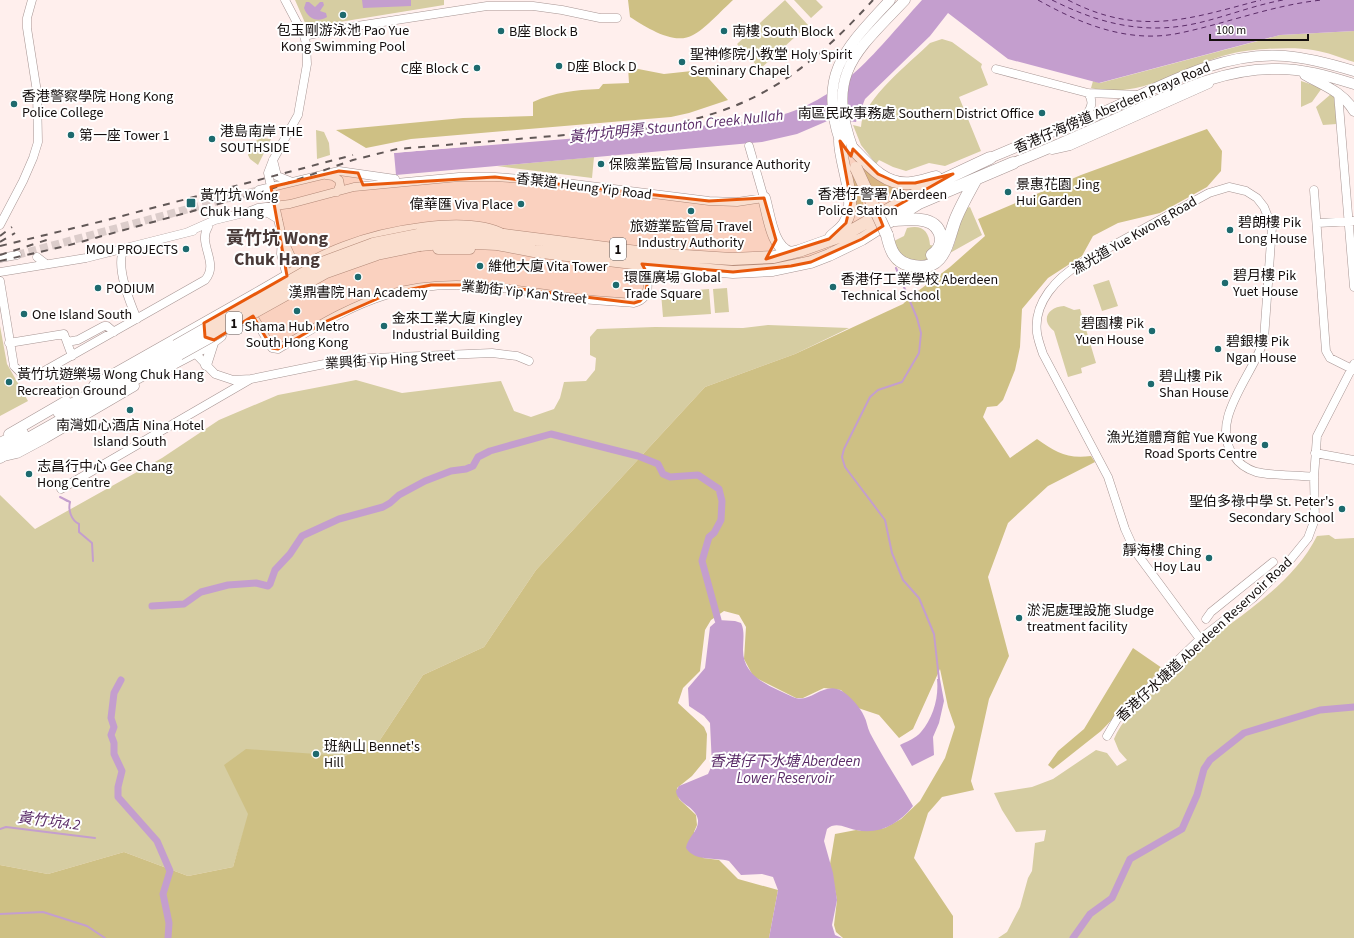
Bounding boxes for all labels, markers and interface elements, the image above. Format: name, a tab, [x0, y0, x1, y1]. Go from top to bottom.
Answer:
marker: 包玉剛游泳池 Pao Yue Kong Swimming Pool	[338, 10, 348, 20]
scale bar	[1210, 16, 1308, 42]
place label: 包玉剛游泳池 Pao Yue Kong Swimming Pool	[277, 21, 409, 57]
place label: B座 Block B	[509, 22, 578, 42]
place label: 南樓 South Block	[732, 22, 833, 42]
text: 100 m	[1216, 22, 1246, 39]
marker: B座 Block B	[496, 26, 506, 36]
marker: 南樓 South Block	[719, 26, 729, 36]
place label: 聖神修院小教堂 Holy Spirit Seminary Chapel	[690, 45, 852, 81]
place label: D座 Block D	[567, 57, 637, 77]
marker: 聖神修院小教堂 Holy Spirit Seminary Chapel	[677, 57, 687, 67]
street label: 香港仔海傍道 Aberdeen Praya Road	[1011, 57, 1214, 158]
place label: C座 Block C	[401, 59, 469, 79]
marker: D座 Block D	[554, 61, 564, 71]
marker: C座 Block C	[472, 63, 482, 73]
place label: 香港警察學院 Hong Kong Police College	[22, 87, 173, 123]
marker: 香港警察學院 Hong Kong Police College	[9, 99, 19, 109]
place label: 南區民政事務處 Southern District Office	[798, 104, 1034, 124]
water label: 黃竹坑明渠 Staunton Creek Nullah	[568, 105, 784, 148]
marker: 南區民政事務處 Southern District Office	[1037, 108, 1047, 118]
place label: 港島南岸 THE SOUTHSIDE	[220, 122, 303, 158]
place label: 第一座 Tower 1	[79, 126, 170, 146]
marker: 第一座 Tower 1	[66, 130, 76, 140]
marker: 港島南岸 THE SOUTHSIDE	[207, 134, 217, 144]
place label: 保險業監管局 Insurance Authority	[609, 155, 811, 175]
marker: 保險業監管局 Insurance Authority	[596, 159, 606, 169]
street label: 香葉道 Heung Yip Road	[515, 169, 653, 205]
place label: 景惠花園 Jing Hui Garden	[1016, 175, 1100, 211]
place label: 香港仔警署 Aberdeen Police Station	[818, 185, 947, 221]
place label: 黃竹坑 Wong Chuk Hang	[200, 186, 278, 222]
marker: 景惠花園 Jing Hui Garden	[1003, 187, 1013, 197]
street label: 漁光道 Yue Kwong Road	[1068, 192, 1201, 280]
place label: 偉華匯 Viva Place	[410, 195, 513, 215]
marker: 黃竹坑 Wong Chuk Hang	[185, 197, 197, 209]
marker: 香港仔警署 Aberdeen Police Station	[805, 197, 815, 207]
marker: 偉華匯 Viva Place	[516, 199, 526, 209]
marker: 旅遊業監管局 Travel Industry Authority	[686, 206, 696, 216]
place label: 碧朗樓 Pik Long House	[1238, 213, 1307, 249]
place label: 旅遊業監管局 Travel Industry Authority	[630, 217, 753, 253]
marker: 碧朗樓 Pik Long House	[1225, 225, 1235, 235]
district label: 黃竹坑 Wong Chuk Hang	[226, 226, 328, 272]
road number: 1	[610, 238, 626, 260]
place label: MOU PROJECTS	[86, 240, 178, 260]
marker: MOU PROJECTS	[181, 244, 191, 254]
place label: 維他大廈 Vita Tower	[488, 257, 608, 277]
marker: 維他大廈 Vita Tower	[475, 261, 485, 271]
place label: 碧月樓 Pik Yuet House	[1232, 266, 1298, 302]
place label: 環匯廣場 Global Trade Square	[624, 268, 721, 304]
place label: 香港仔工業學校 Aberdeen Technical School	[841, 270, 998, 306]
marker: 漢鼎書院 Han Academy	[353, 272, 363, 282]
street label: 業勤街 Yip Kan Street	[460, 276, 588, 310]
marker: 碧月樓 Pik Yuet House	[1220, 278, 1230, 288]
place label: PODIUM	[106, 279, 155, 299]
marker: 環匯廣場 Global Trade Square	[611, 280, 621, 290]
marker: 香港仔工業學校 Aberdeen Technical School	[828, 282, 838, 292]
marker: PODIUM	[93, 283, 103, 293]
place label: 漢鼎書院 Han Academy	[288, 283, 428, 303]
place label: One Island South	[32, 305, 132, 325]
marker: Shama Hub Metro South Hong Kong	[292, 306, 302, 316]
marker: One Island South	[19, 309, 29, 319]
place label: 金來工業大廈 Kingley Industrial Building	[392, 309, 523, 345]
road number: 1	[226, 312, 242, 334]
place label: 碧園樓 Pik Yuen House	[1075, 314, 1144, 350]
place label: Shama Hub Metro South Hong Kong	[245, 317, 349, 353]
marker: 金來工業大廈 Kingley Industrial Building	[379, 321, 389, 331]
marker: 碧園樓 Pik Yuen House	[1147, 326, 1157, 336]
place label: 碧銀樓 Pik Ngan House	[1226, 332, 1297, 368]
marker: 碧銀樓 Pik Ngan House	[1213, 344, 1223, 354]
street label: 業興街 Yip Hing Street	[324, 345, 456, 375]
place label: 黃竹坑遊樂場 Wong Chuk Hang Recreation Ground	[17, 365, 204, 401]
place label: 碧山樓 Pik Shan House	[1159, 367, 1229, 403]
marker: 黃竹坑遊樂場 Wong Chuk Hang Recreation Ground	[4, 377, 14, 387]
marker: 碧山樓 Pik Shan House	[1146, 379, 1156, 389]
marker: 南灣如心酒店 Nina Hotel Island South	[125, 405, 135, 415]
place label: 南灣如心酒店 Nina Hotel Island South	[56, 416, 205, 452]
place label: 漁光道體育館 Yue Kwong Road Sports Centre	[1106, 428, 1257, 464]
marker: 漁光道體育館 Yue Kwong Road Sports Centre	[1260, 440, 1270, 450]
place label: 志昌行中心 Gee Chang Hong Centre	[37, 457, 173, 493]
marker: 志昌行中心 Gee Chang Hong Centre	[24, 469, 34, 479]
place label: 聖伯多祿中學 St. Peter's Secondary School	[1189, 492, 1334, 528]
marker: 聖伯多祿中學 St. Peter's Secondary School	[1337, 504, 1347, 514]
place label: 靜海樓 Ching Hoy Lau	[1122, 541, 1201, 577]
street label: 香港仔水塘道 Aberdeen Reservoir Road	[1112, 553, 1297, 727]
marker: 靜海樓 Ching Hoy Lau	[1204, 553, 1214, 563]
place label: 淤泥處理設施 Sludge treatment facility	[1027, 601, 1154, 637]
marker: 淤泥處理設施 Sludge treatment facility	[1014, 613, 1024, 623]
place label: 班納山 Bennet's Hill	[324, 737, 420, 773]
marker: 班納山 Bennet's Hill	[311, 749, 321, 759]
water label: 香港仔下水塘 Aberdeen Lower Reservoir	[709, 751, 861, 789]
water label: 黃竹坑4.2	[16, 807, 81, 836]

